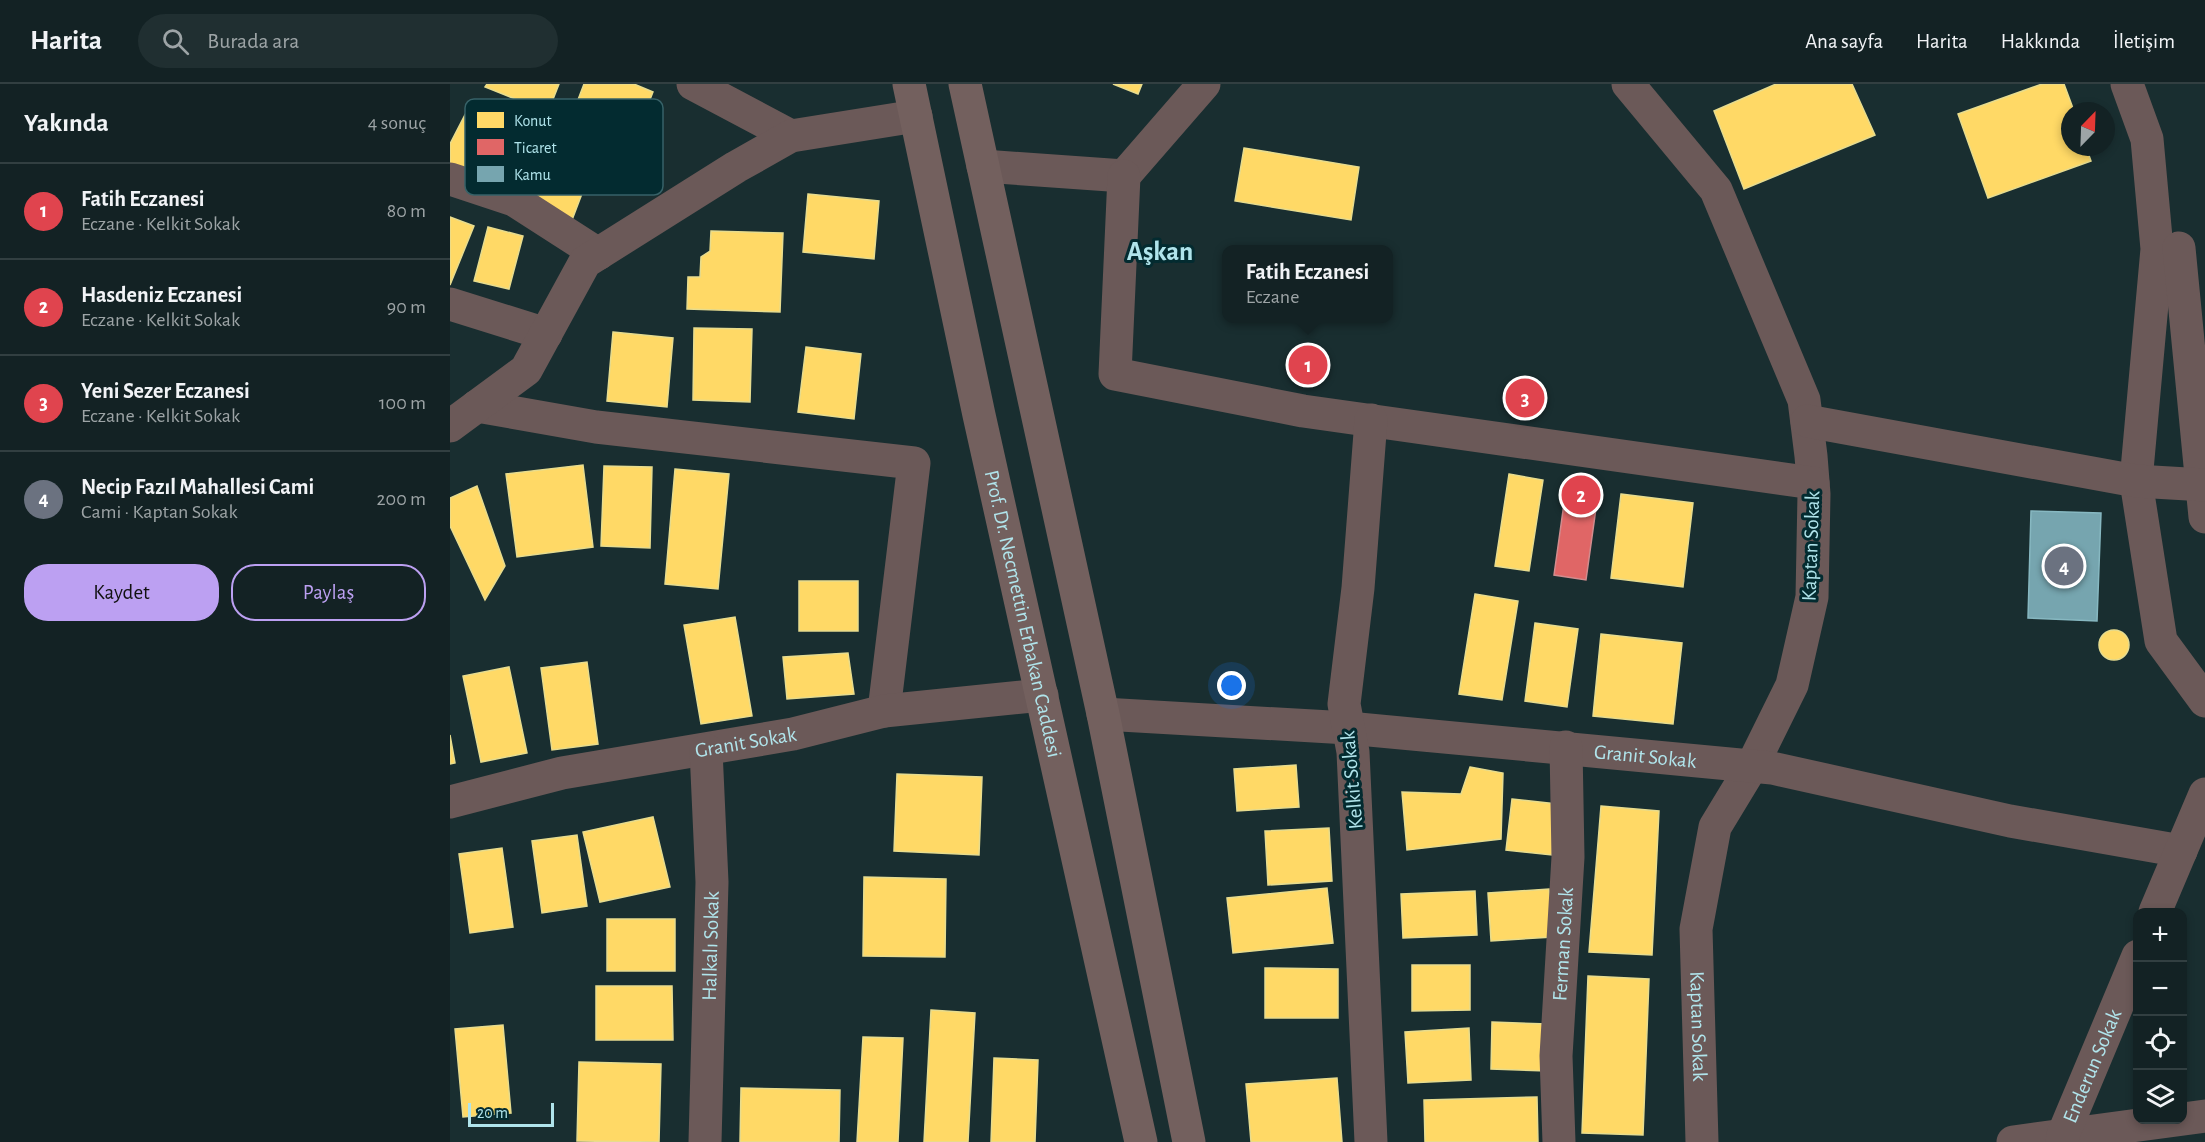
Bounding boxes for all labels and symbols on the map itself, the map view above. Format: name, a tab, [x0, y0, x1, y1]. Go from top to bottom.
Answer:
legend	[465, 99, 663, 195]
north arrow	[2061, 102, 2115, 156]
text: Konut	[514, 113, 552, 129]
text: Ticaret	[514, 140, 557, 156]
text: Kamu	[514, 167, 551, 183]
district label: Aşkan	[1127, 238, 1193, 265]
pin: 1	[1288, 342, 1328, 388]
pin: 3	[1506, 376, 1544, 420]
street label: Prof. Dr. Necmettin Erbakan Caddesi	[981, 468, 1066, 760]
pin: 2	[1562, 472, 1600, 518]
street label: Kaptan Sokak	[1799, 490, 1823, 602]
pin: 4	[2044, 544, 2084, 588]
your location	[1217, 671, 1246, 700]
street label: Granit Sokak	[693, 723, 798, 761]
street label: Kelkit Sokak	[1337, 729, 1367, 830]
street label: Granit Sokak	[1593, 741, 1698, 771]
street label: Ferman Sokak	[1549, 886, 1577, 1002]
street label: Halkalı Sokak	[698, 891, 722, 1001]
street label: Kaptan Sokak	[1687, 971, 1711, 1082]
street label: Enderun Sokak	[2059, 1006, 2125, 1126]
scale bar	[468, 1100, 554, 1128]

